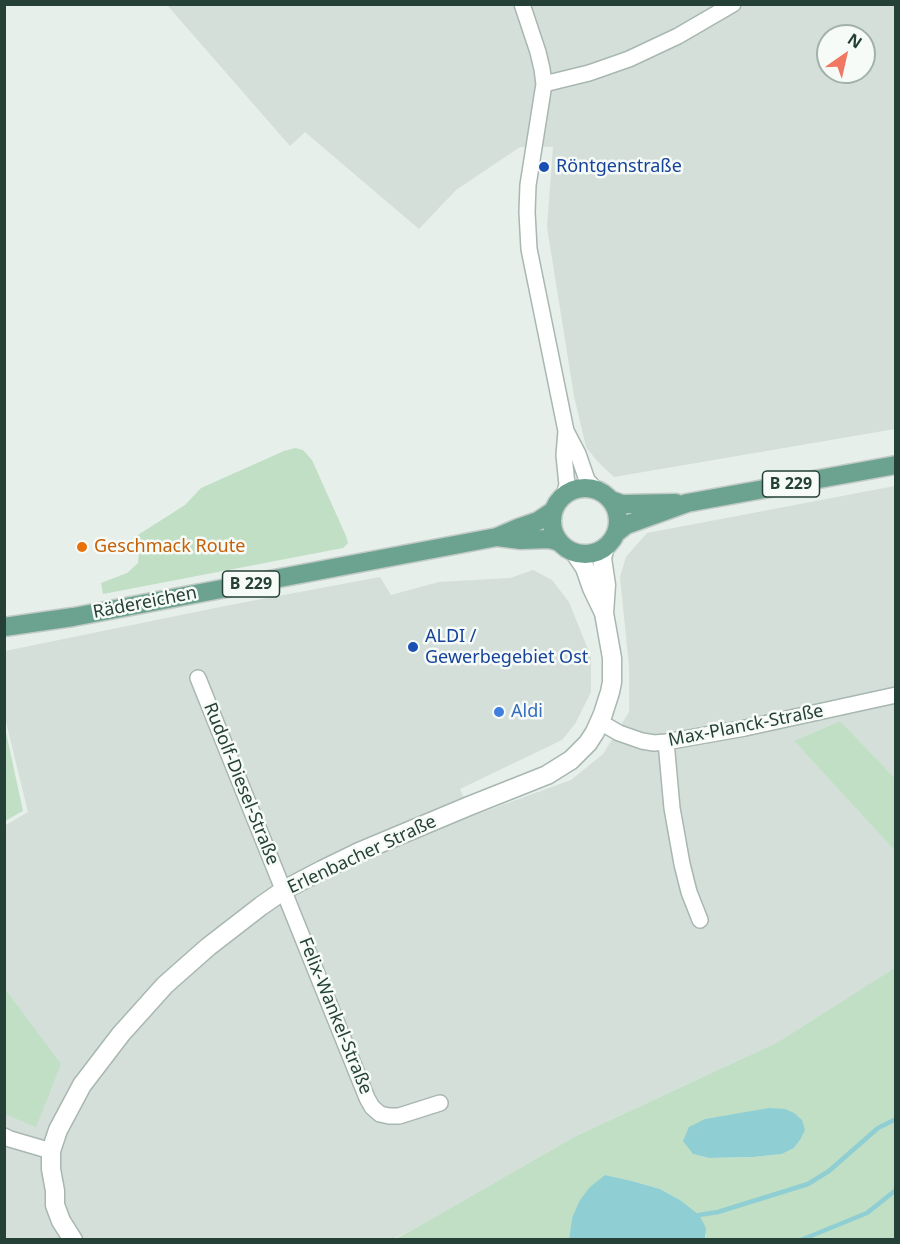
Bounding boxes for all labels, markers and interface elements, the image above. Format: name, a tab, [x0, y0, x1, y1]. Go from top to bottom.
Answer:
north arrow	[816, 24, 876, 84]
text: N	[843, 28, 866, 53]
place label: Röntgenstraße	[556, 156, 682, 178]
marker: Röntgenstraße	[537, 160, 551, 174]
road number: B 229	[762, 471, 820, 497]
place label: Geschmack Route	[94, 536, 245, 558]
marker: Geschmack Route	[75, 540, 89, 554]
road number: B 229	[222, 571, 280, 597]
street label: Rädereichen	[91, 582, 199, 624]
place label: ALDI / Gewerbegebiet Ost	[425, 626, 588, 668]
marker: ALDI / Gewerbegebiet Ost	[406, 640, 420, 654]
street label: Rudolf-Diesel-Straße	[199, 700, 283, 868]
street label: Max-Planck-Straße	[667, 700, 825, 752]
place label: Aldi	[511, 701, 543, 723]
marker: Aldi	[492, 705, 506, 719]
street label: Erlenbacher Straße	[284, 811, 440, 899]
street label: Felix-Wankel-Straße	[294, 935, 376, 1097]

